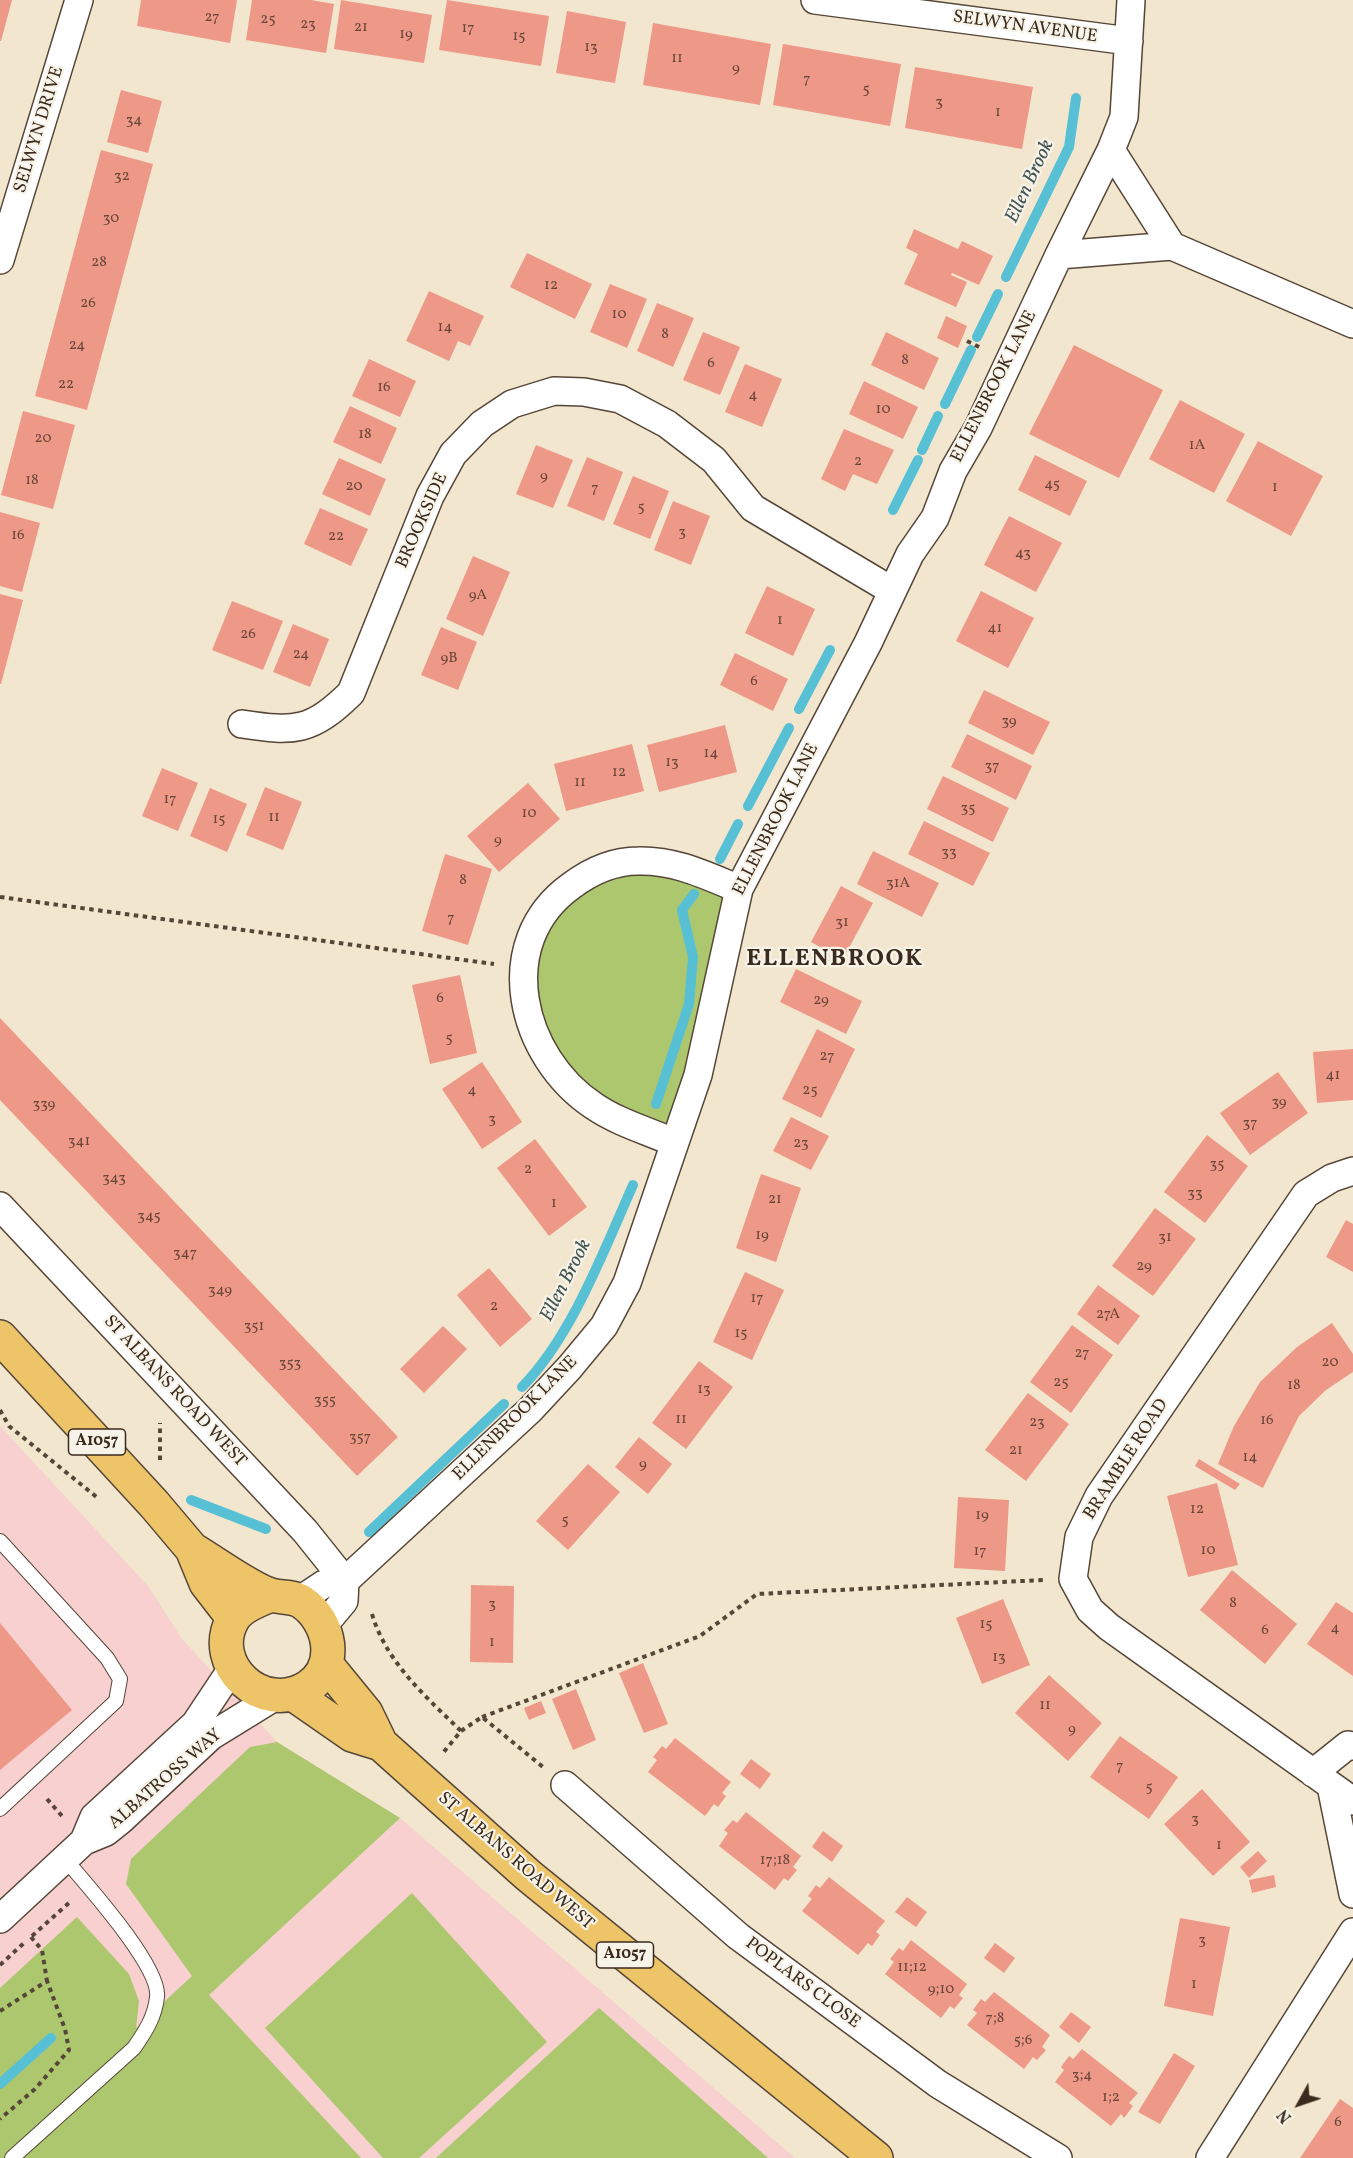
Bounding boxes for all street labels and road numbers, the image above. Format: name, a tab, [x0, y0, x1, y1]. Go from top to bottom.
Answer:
street label: SELWYN AVENUE	[951, 7, 1099, 49]
street label: SELWYN DRIVE	[11, 64, 69, 196]
street label: ELLENBROOK LANE	[947, 307, 1043, 467]
street label: BROOKSIDE	[392, 470, 454, 572]
street label: ELLENBROOK LANE	[729, 740, 825, 900]
street label: ST ALBANS ROAD WEST	[98, 1312, 250, 1472]
street label: ELLENBROOK LANE	[449, 1352, 583, 1486]
street label: BRAMBLE ROAD	[1080, 1396, 1174, 1524]
road number: A1057	[68, 1429, 126, 1455]
street label: ALBATROSS WAY	[105, 1725, 227, 1835]
street label: ST ALBANS ROAD WEST	[433, 1788, 597, 1936]
street label: POPLARS CLOSE	[740, 1934, 864, 2034]
road number: A1057	[596, 1942, 654, 1968]

